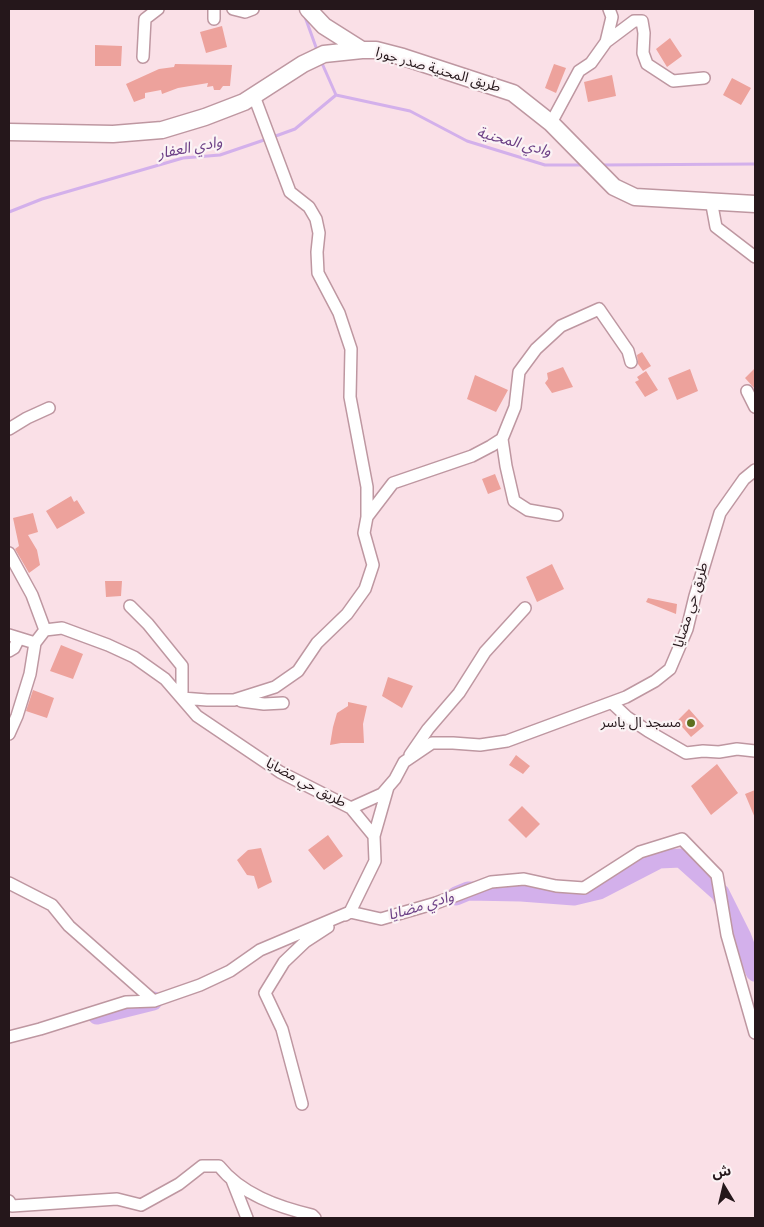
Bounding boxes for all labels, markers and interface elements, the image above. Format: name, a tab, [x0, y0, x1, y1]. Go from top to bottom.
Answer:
street label: طريق المحنية صدر جورا	[373, 44, 503, 96]
water label: وادي المحنية	[475, 123, 553, 161]
water label: وادي العفار	[156, 133, 224, 163]
street label: طريق حي مضايا	[670, 560, 712, 650]
place label: مسجد ال ياسر	[601, 715, 681, 731]
marker: مسجد ال ياسر	[685, 717, 697, 729]
street label: طريق حي مضايا	[263, 755, 349, 811]
water label: وادي مضايا	[386, 887, 456, 925]
north arrow	[699, 1162, 749, 1212]
text: ش	[711, 1162, 732, 1182]

